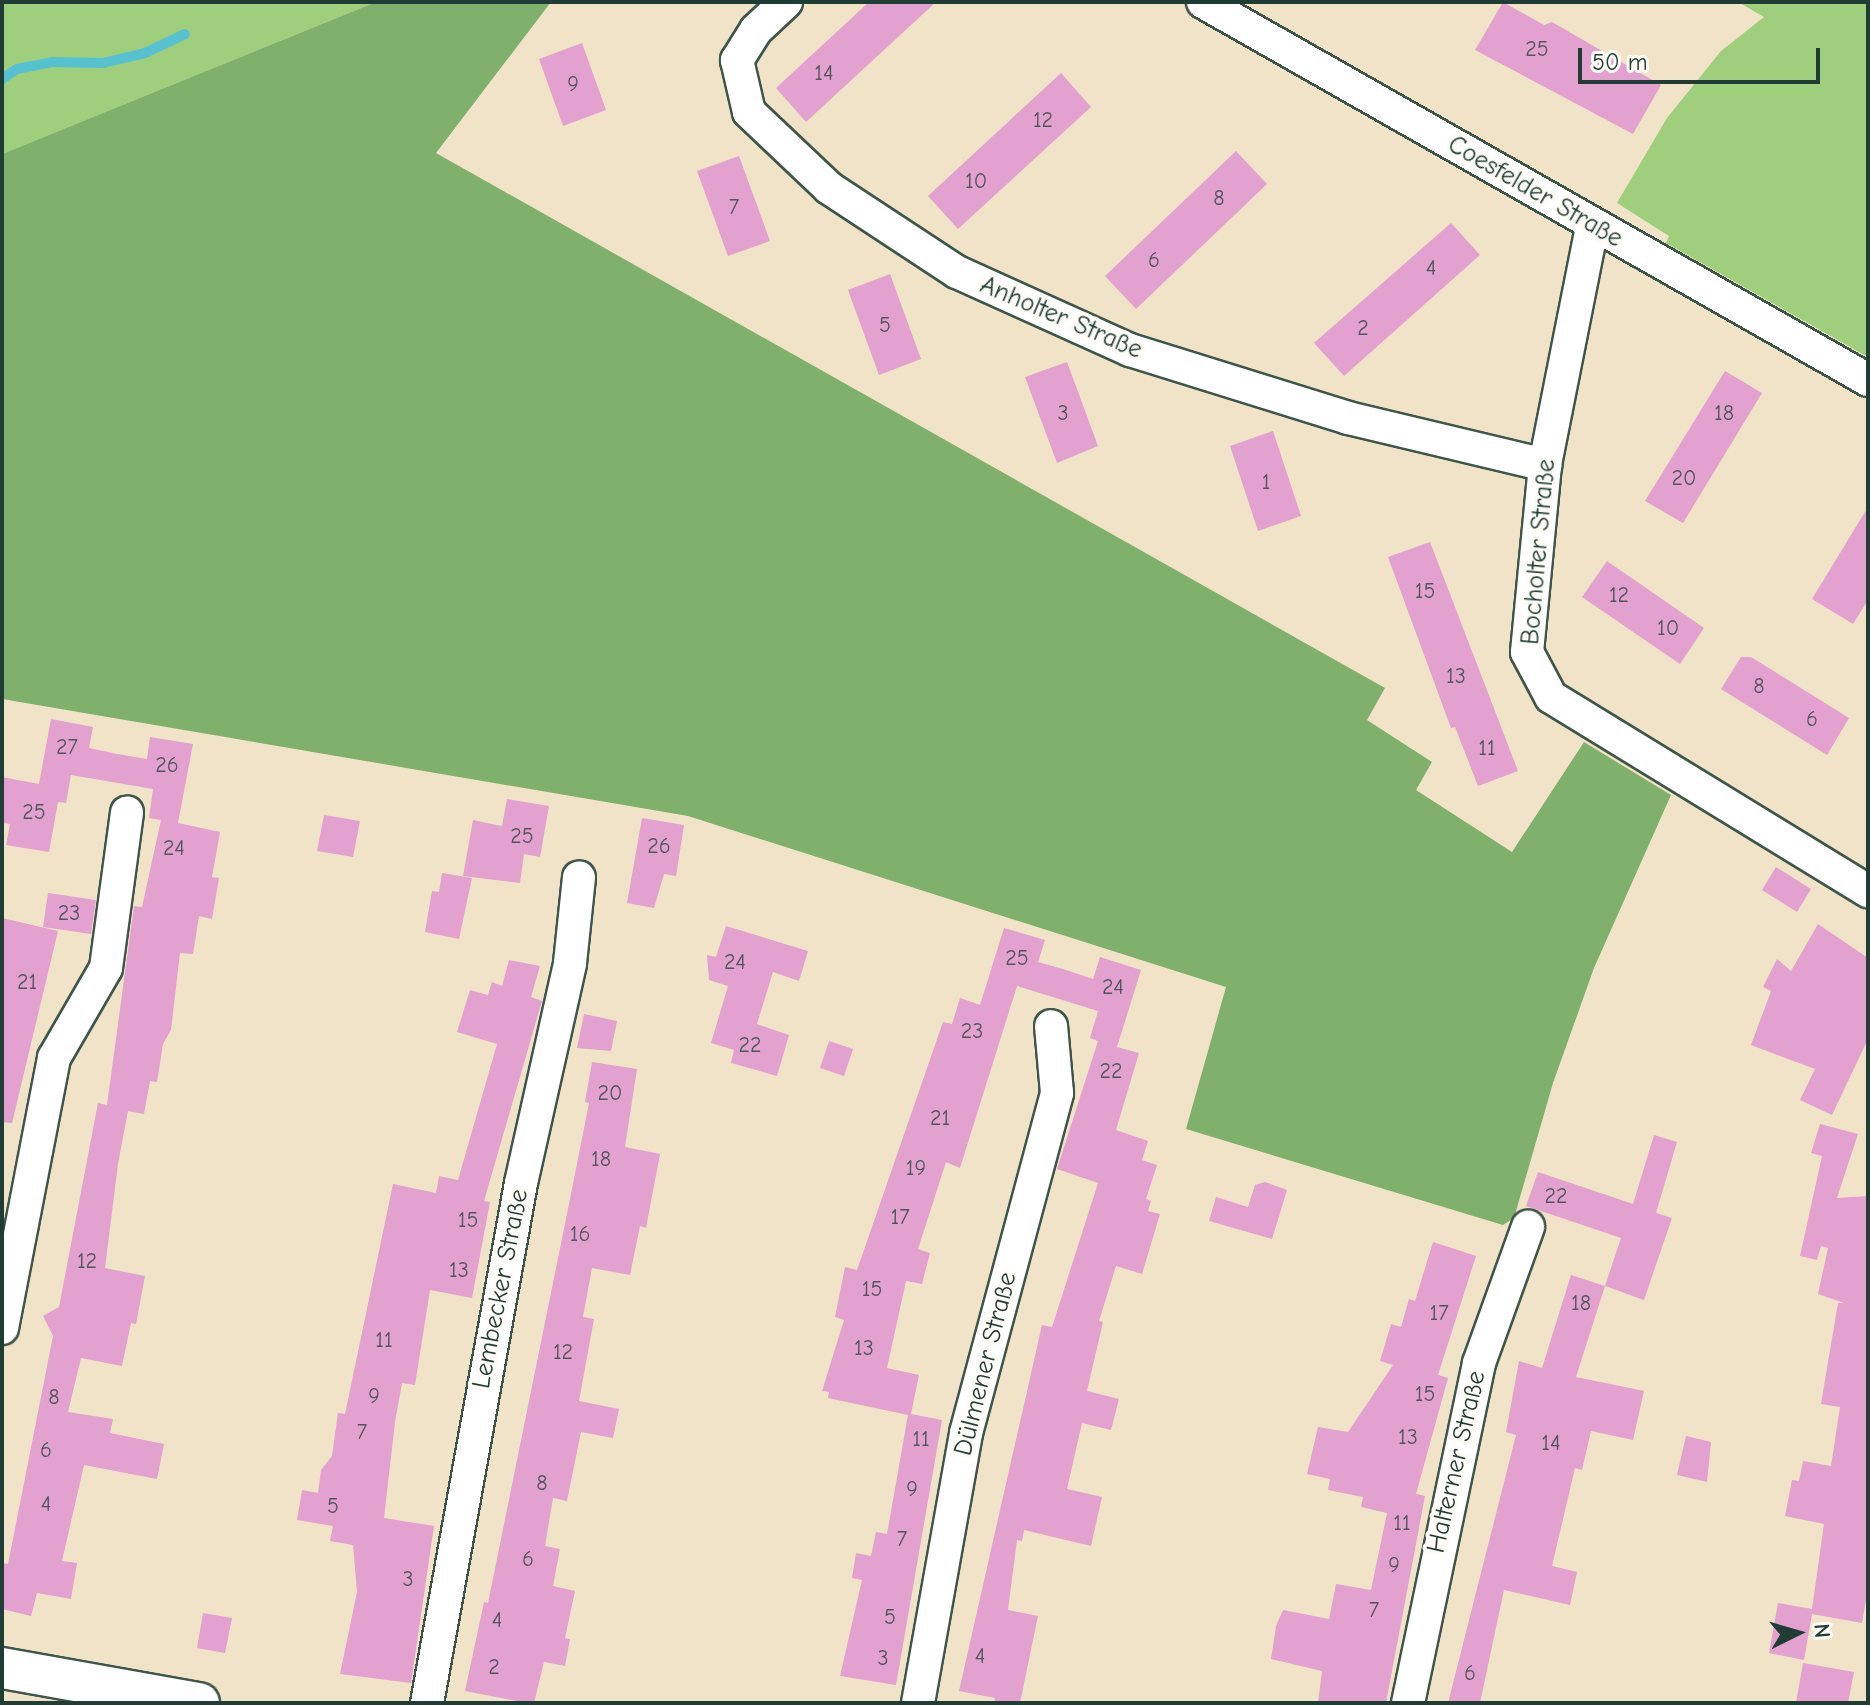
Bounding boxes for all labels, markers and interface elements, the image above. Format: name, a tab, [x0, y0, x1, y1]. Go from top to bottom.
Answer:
scale bar	[1582, 32, 1824, 82]
house number: 25	[1525, 37, 1549, 63]
text: 50 m	[1592, 48, 1648, 76]
house number: 14	[814, 61, 834, 87]
house number: 9	[567, 72, 579, 98]
house number: 12	[1033, 108, 1053, 134]
street label: Coesfelder Straße	[1442, 129, 1628, 255]
house number: 10	[965, 169, 987, 195]
house number: 8	[1213, 186, 1225, 212]
house number: 7	[729, 195, 739, 221]
house number: 6	[1148, 248, 1160, 274]
house number: 4	[1426, 256, 1436, 282]
street label: Anholter Straße	[975, 270, 1147, 366]
house number: 5	[879, 313, 891, 339]
house number: 2	[1357, 316, 1369, 342]
house number: 3	[1057, 401, 1069, 427]
house number: 18	[1714, 401, 1734, 427]
street label: Bocholter Straße	[1515, 458, 1563, 646]
house number: 20	[1672, 466, 1696, 492]
house number: 1	[1262, 470, 1270, 496]
house number: 15	[1415, 579, 1435, 605]
house number: 12	[1609, 583, 1629, 609]
house number: 10	[1657, 616, 1679, 642]
house number: 13	[1446, 664, 1466, 690]
house number: 8	[1753, 674, 1765, 700]
house number: 6	[1806, 707, 1818, 733]
house number: 27	[56, 735, 78, 761]
house number: 11	[1478, 736, 1496, 762]
house number: 26	[155, 753, 179, 779]
house number: 25	[22, 800, 46, 826]
house number: 25	[510, 824, 534, 850]
house number: 26	[647, 834, 671, 860]
house number: 24	[163, 836, 185, 862]
house number: 23	[58, 901, 80, 927]
house number: 25	[1005, 946, 1029, 972]
house number: 24	[724, 950, 746, 976]
house number: 21	[17, 970, 37, 996]
house number: 24	[1102, 975, 1124, 1001]
house number: 23	[961, 1019, 983, 1045]
house number: 22	[738, 1033, 762, 1059]
house number: 22	[1099, 1059, 1123, 1085]
house number: 20	[598, 1081, 622, 1107]
house number: 21	[930, 1106, 950, 1132]
house number: 18	[591, 1147, 611, 1173]
house number: 19	[906, 1156, 926, 1182]
house number: 22	[1544, 1184, 1568, 1210]
street label: Lembecker Straße	[466, 1187, 536, 1391]
house number: 17	[890, 1205, 910, 1231]
house number: 15	[458, 1208, 478, 1234]
house number: 16	[570, 1222, 590, 1248]
house number: 12	[77, 1249, 97, 1275]
house number: 13	[449, 1258, 469, 1284]
street label: Dülmener Straße	[948, 1269, 1024, 1459]
house number: 15	[862, 1277, 882, 1303]
house number: 18	[1571, 1291, 1591, 1317]
house number: 17	[1429, 1301, 1449, 1327]
house number: 11	[375, 1328, 393, 1354]
house number: 13	[854, 1336, 874, 1362]
house number: 12	[553, 1340, 573, 1366]
street label: Halterner Straße	[1421, 1368, 1493, 1556]
house number: 15	[1415, 1382, 1435, 1408]
house number: 9	[368, 1384, 380, 1410]
house number: 8	[48, 1385, 60, 1411]
house number: 7	[357, 1420, 367, 1446]
house number: 13	[1398, 1425, 1418, 1451]
house number: 11	[912, 1427, 930, 1453]
house number: 14	[1541, 1431, 1561, 1457]
house number: 6	[40, 1438, 52, 1464]
house number: 8	[536, 1471, 548, 1497]
house number: 9	[906, 1477, 918, 1503]
house number: 4	[41, 1492, 51, 1518]
house number: 5	[327, 1494, 339, 1520]
house number: 11	[1393, 1511, 1411, 1537]
house number: 7	[897, 1527, 907, 1553]
house number: 6	[522, 1547, 534, 1573]
house number: 9	[1388, 1553, 1400, 1579]
house number: 3	[402, 1567, 414, 1593]
north arrow	[1758, 1593, 1838, 1673]
house number: 7	[1369, 1598, 1379, 1624]
house number: 5	[884, 1605, 896, 1631]
house number: 4	[492, 1608, 502, 1634]
text: N	[1808, 1623, 1835, 1639]
house number: 4	[975, 1644, 985, 1670]
house number: 3	[877, 1646, 889, 1672]
house number: 2	[488, 1655, 500, 1681]
house number: 6	[1464, 1661, 1476, 1687]

